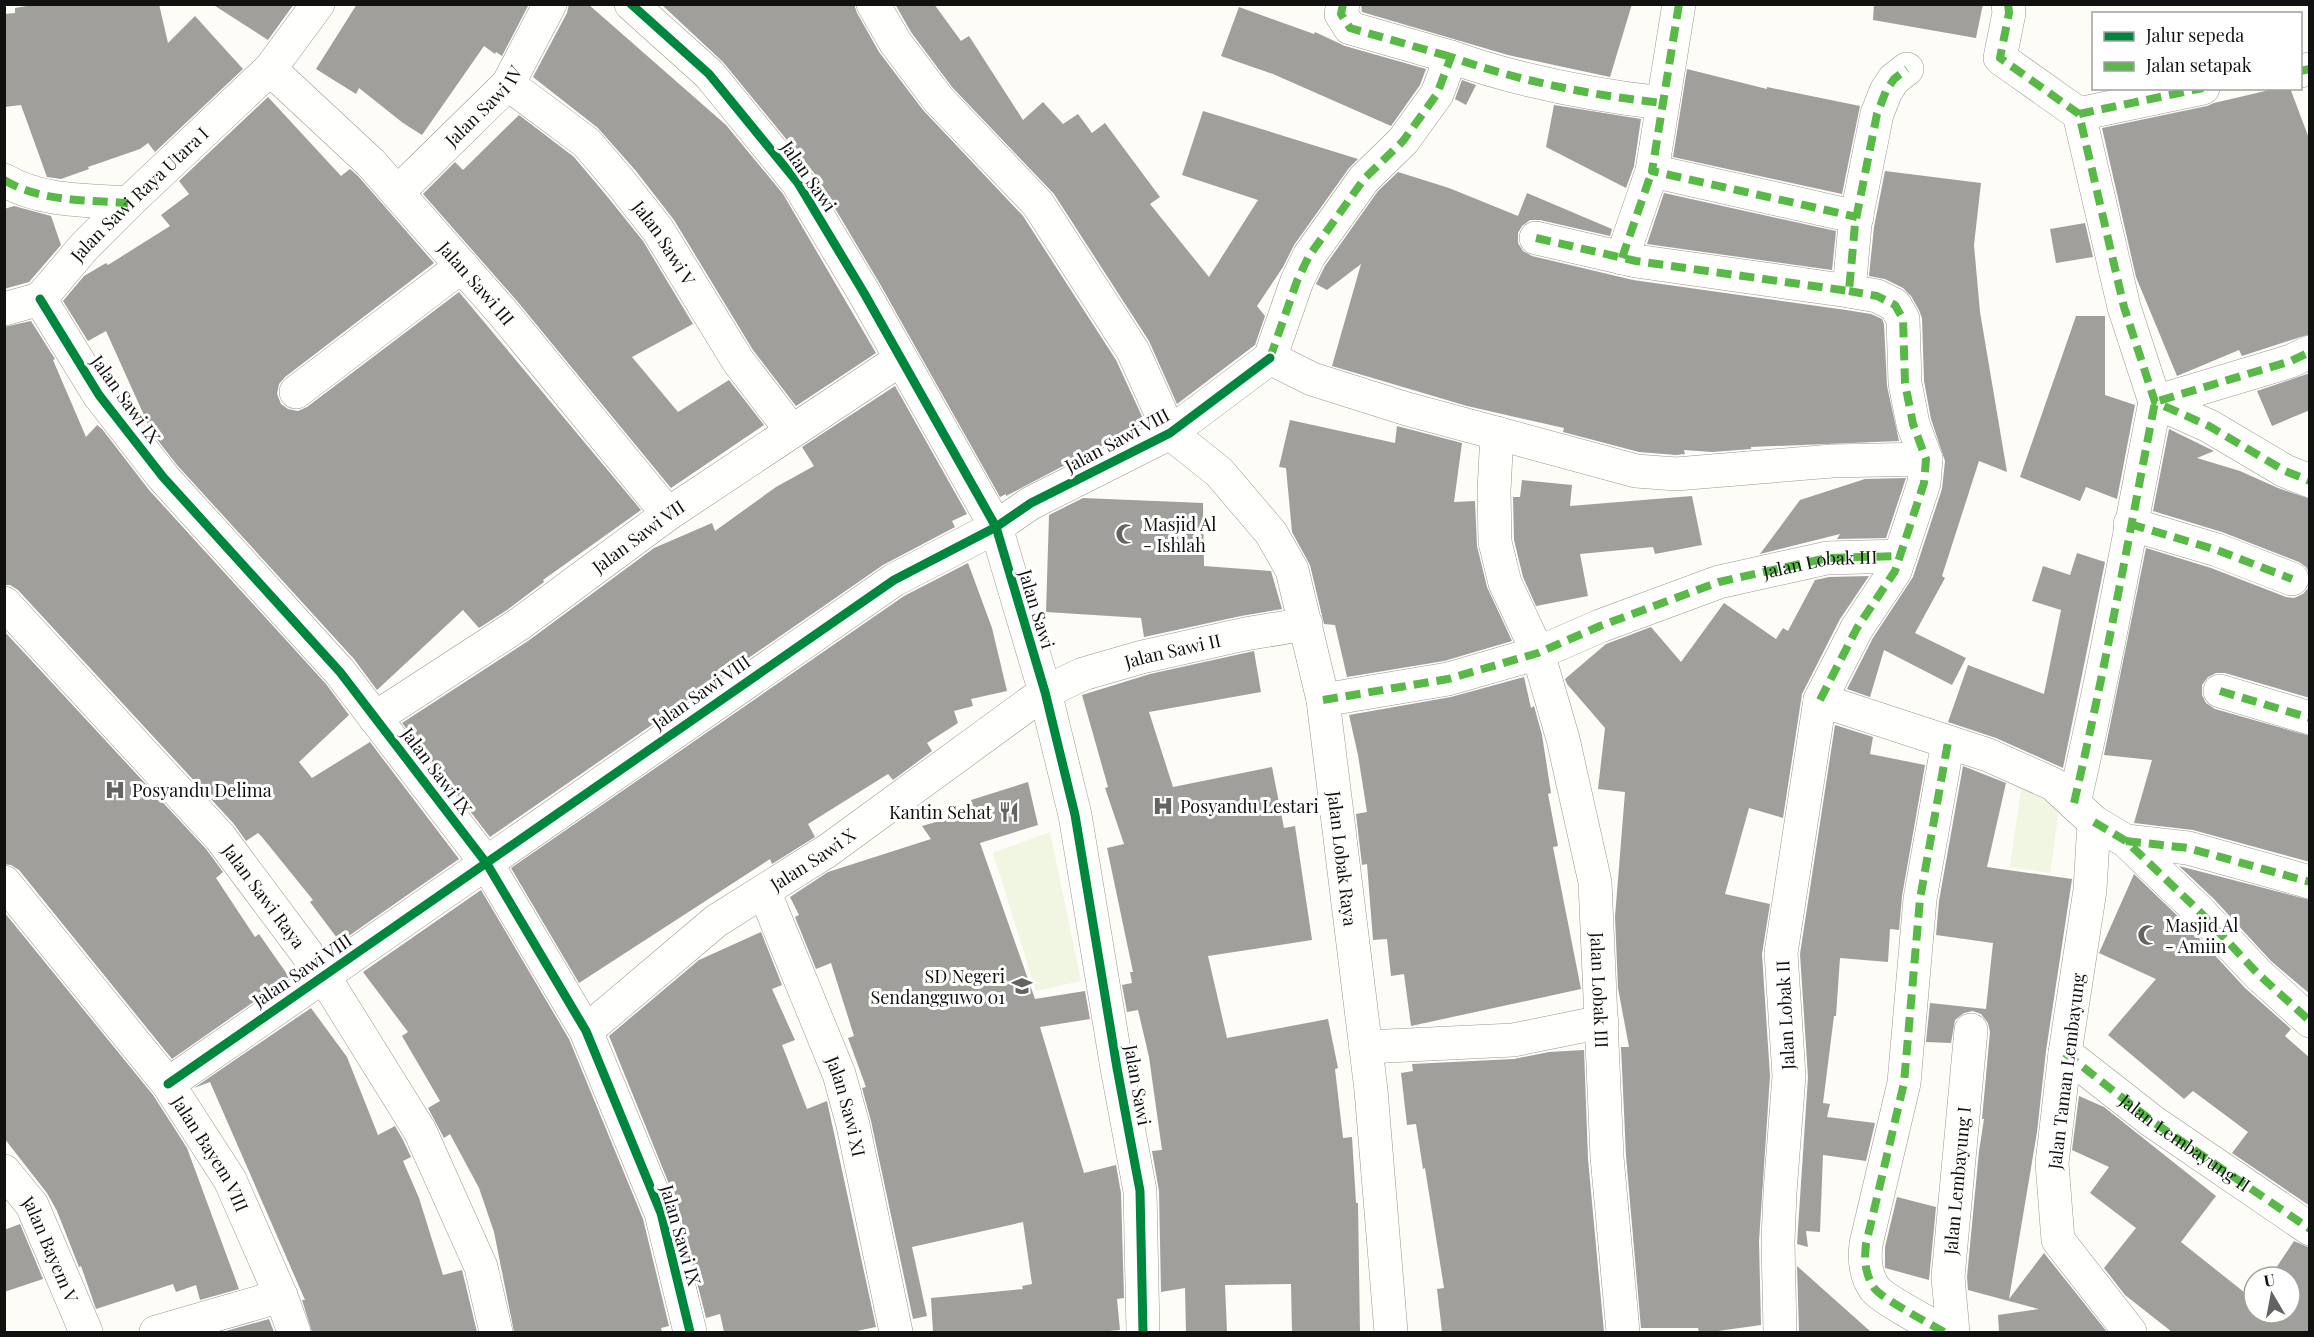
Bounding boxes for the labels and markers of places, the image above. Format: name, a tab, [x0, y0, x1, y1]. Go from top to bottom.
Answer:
place label: Masjid Al - Ishlah	[1143, 512, 1217, 557]
mosque icon: Masjid Al - Ishlah	[1114, 522, 1138, 546]
hospital icon: Posyandu Delima	[103, 778, 127, 802]
place label: Posyandu Delima	[132, 778, 272, 802]
hospital icon: Posyandu Lestari	[1151, 794, 1175, 818]
place label: Posyandu Lestari	[1180, 794, 1319, 818]
place label: Kantin Sehat	[889, 800, 993, 824]
restaurant icon: Kantin Sehat	[997, 800, 1021, 824]
place label: Masjid Al - Amiin	[2165, 913, 2239, 958]
mosque icon: Masjid Al - Amiin	[2136, 923, 2160, 947]
place label: SD Negeri Sendangguwo 01	[870, 964, 1005, 1009]
school or university icon: SD Negeri Sendangguwo 01	[1010, 974, 1034, 998]

